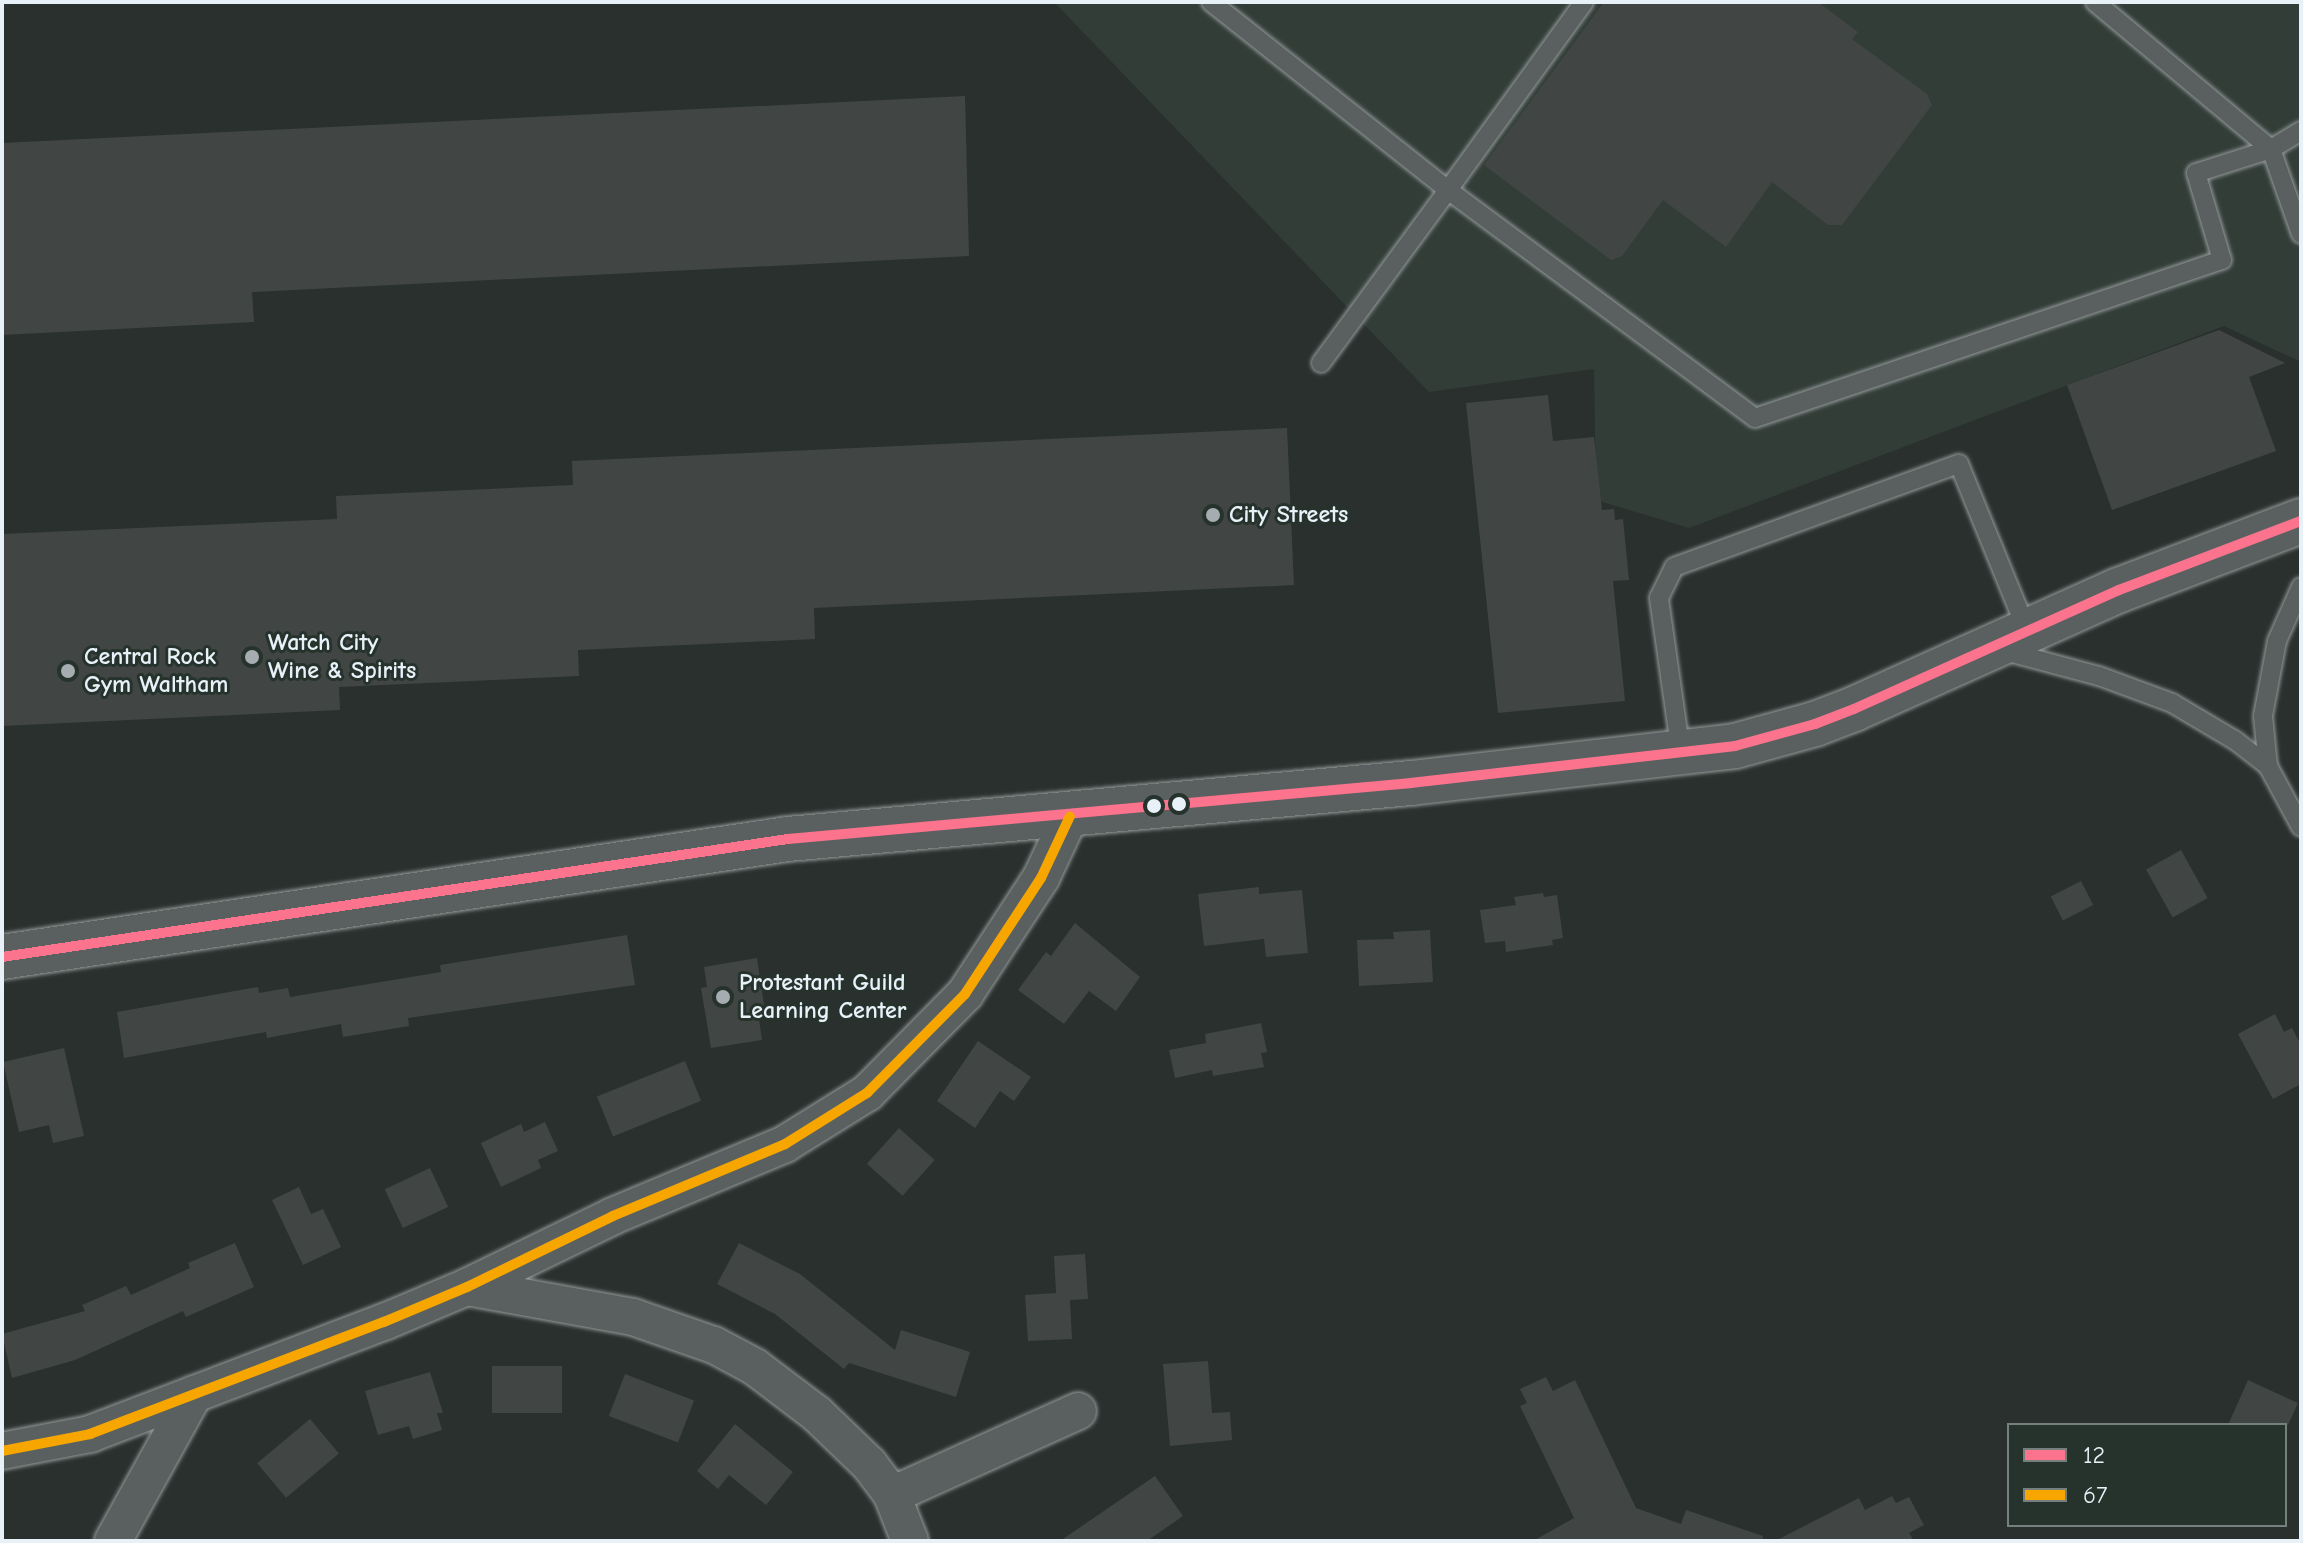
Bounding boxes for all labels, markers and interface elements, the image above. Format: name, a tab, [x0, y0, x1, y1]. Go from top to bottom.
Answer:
place label: City Streets	[1229, 501, 1348, 529]
marker: City Streets	[1204, 506, 1222, 524]
place label: Watch City Wine & Spirits	[268, 629, 416, 685]
place label: Central Rock Gym Waltham	[84, 643, 228, 699]
marker: Watch City Wine & Spirits	[243, 648, 261, 666]
marker: Central Rock Gym Waltham	[59, 662, 77, 680]
unlabelled marker	[1171, 796, 1187, 812]
unlabelled marker	[1146, 798, 1162, 814]
place label: Protestant Guild Learning Center	[739, 969, 907, 1025]
marker: Protestant Guild Learning Center	[714, 988, 732, 1006]
legend	[2007, 1423, 2287, 1527]
text: 12	[2083, 1441, 2105, 1469]
text: 67	[2083, 1481, 2107, 1509]

